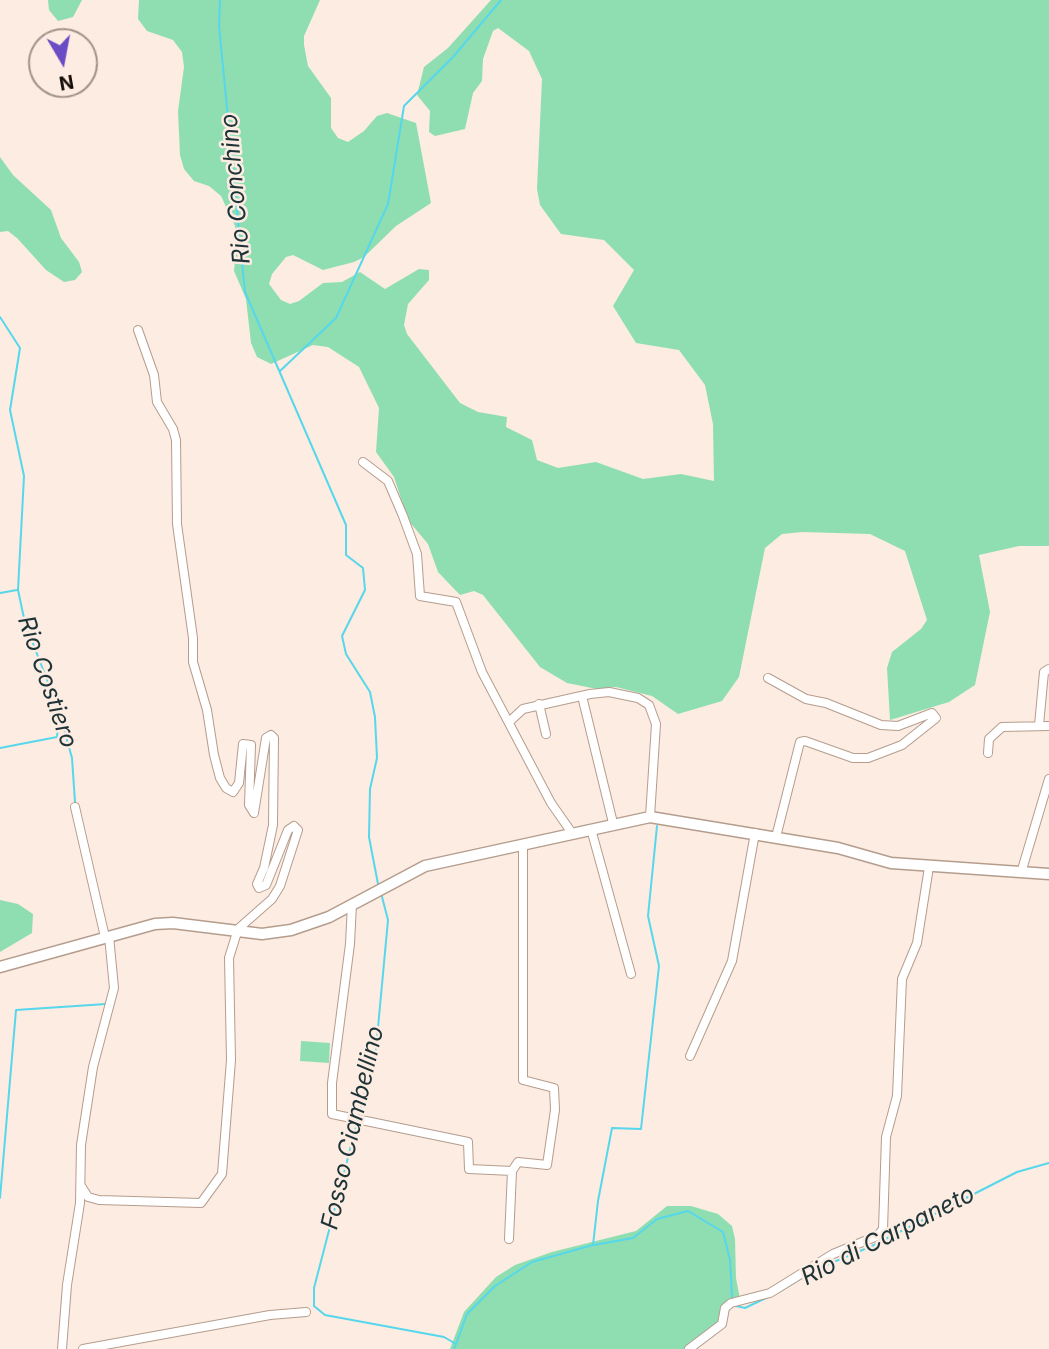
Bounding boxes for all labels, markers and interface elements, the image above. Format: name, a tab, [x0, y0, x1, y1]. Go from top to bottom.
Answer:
north arrow	[28, 28, 98, 98]
text: N	[57, 70, 76, 95]
water label: Rio Conchino	[215, 113, 257, 265]
water label: Rio Costiero	[11, 612, 83, 752]
water label: Fosso Ciambellino	[316, 1024, 390, 1232]
water label: Rio di Carpaneto	[796, 1180, 980, 1292]

